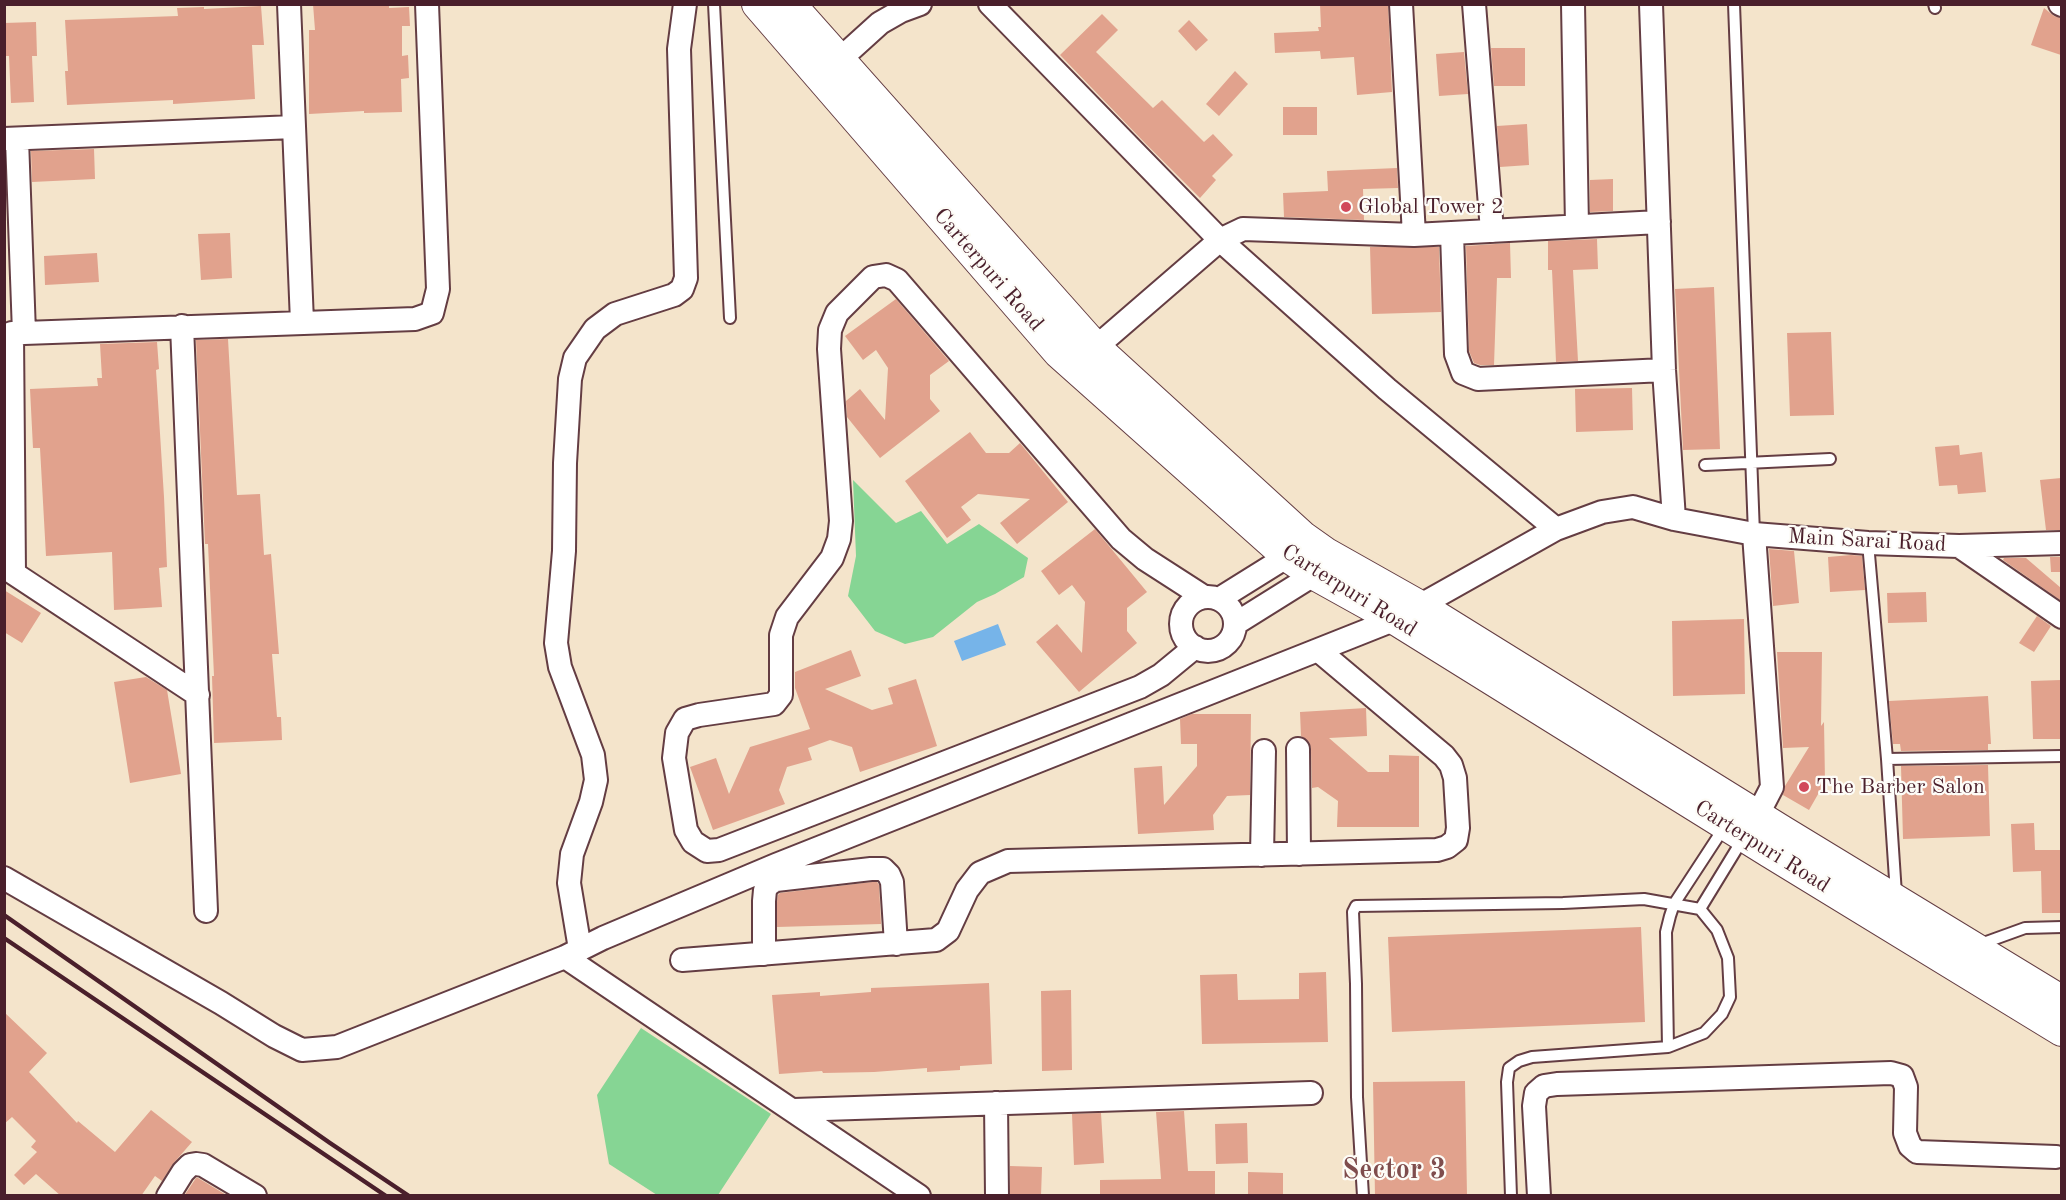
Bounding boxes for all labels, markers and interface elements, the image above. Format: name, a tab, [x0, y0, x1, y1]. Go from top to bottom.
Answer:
place label: Global Tower 2	[1358, 194, 1504, 220]
marker: Global Tower 2	[1339, 200, 1353, 214]
street label: Carterpuri Road	[927, 203, 1049, 337]
street label: Main Sarai Road	[1787, 524, 1947, 558]
street label: Carterpuri Road	[1276, 539, 1422, 643]
place label: The Barber Salon	[1816, 774, 1985, 800]
marker: The Barber Salon	[1797, 780, 1811, 794]
street label: Carterpuri Road	[1689, 795, 1835, 899]
district label: Sector 3	[1342, 1154, 1446, 1188]

